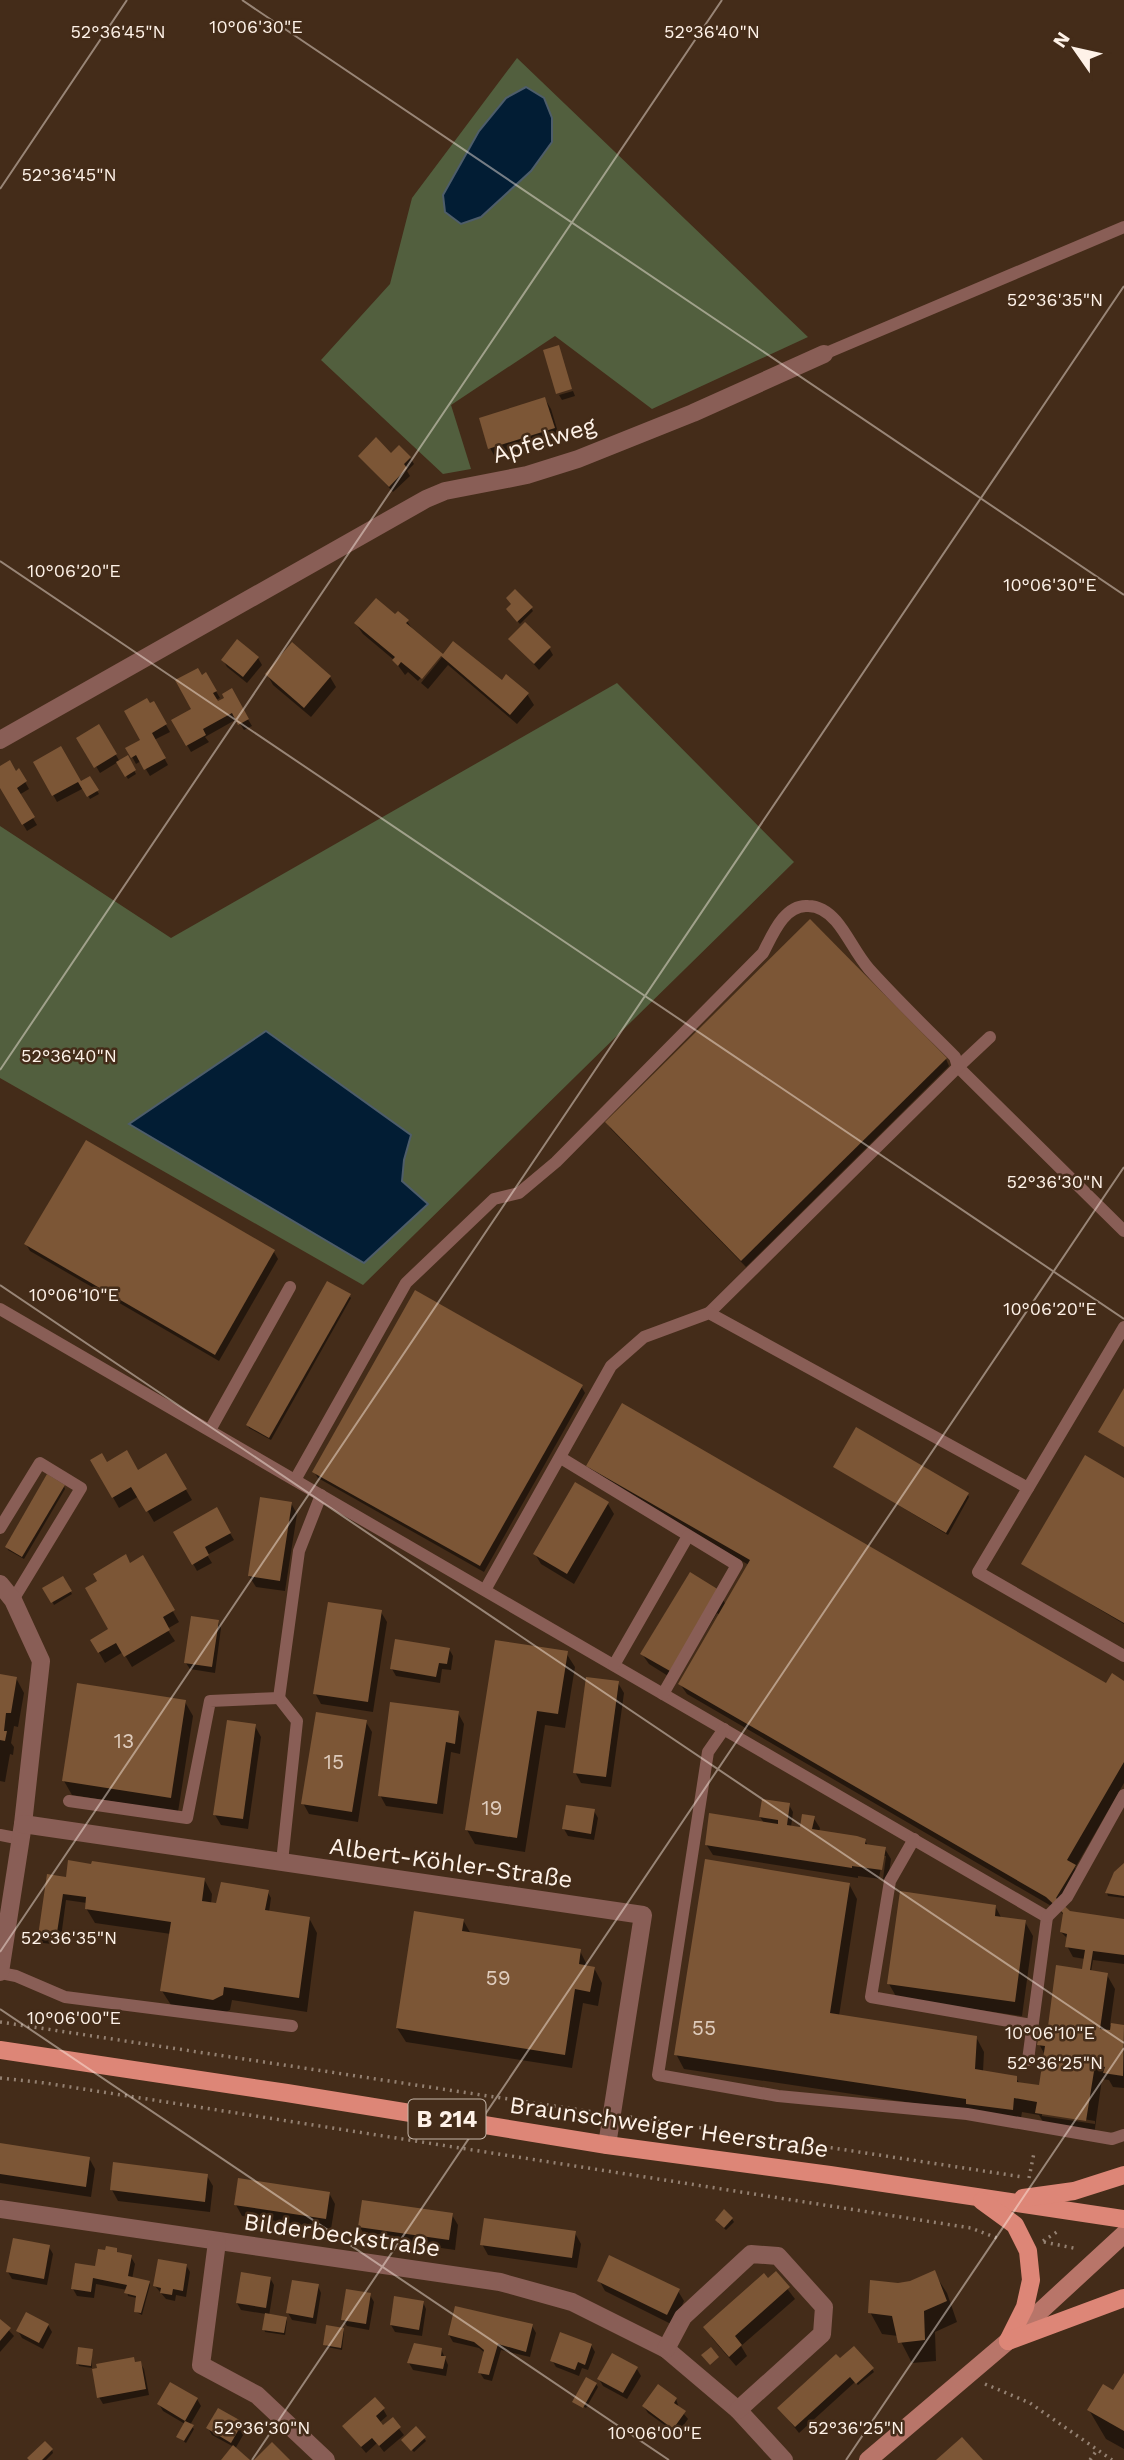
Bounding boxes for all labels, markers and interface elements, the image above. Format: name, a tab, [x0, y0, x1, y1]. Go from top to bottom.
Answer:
north arrow	[1040, 14, 1110, 84]
text: 10°06'30"E	[209, 16, 303, 37]
text: 52°36'45"N	[70, 21, 166, 42]
text: 52°36'40"N	[664, 21, 760, 42]
text: N	[1048, 28, 1075, 52]
text: 52°36'45"N	[21, 164, 117, 185]
text: 52°36'35"N	[1007, 289, 1103, 310]
street label: Apfelweg	[489, 411, 599, 469]
text: 10°06'20"E	[27, 560, 121, 581]
text: 10°06'30"E	[1003, 574, 1097, 595]
text: 52°36'40"N	[21, 1045, 117, 1066]
text: 52°36'30"N	[1006, 1171, 1104, 1192]
text: 10°06'10"E	[29, 1284, 119, 1305]
text: 10°06'20"E	[1003, 1298, 1097, 1319]
house number: 13	[114, 1728, 134, 1753]
house number: 15	[324, 1749, 344, 1774]
house number: 19	[481, 1795, 503, 1820]
street label: Albert-Köhler-Straße	[328, 1832, 574, 1894]
text: 52°36'35"N	[21, 1927, 117, 1948]
house number: 59	[485, 1965, 511, 1990]
text: 10°06'00"E	[27, 2007, 121, 2028]
house number: 55	[692, 2015, 716, 2040]
text: 10°06'10"E	[1005, 2022, 1095, 2043]
text: 52°36'25"N	[1007, 2052, 1103, 2073]
street label: Braunschweiger Heerstraße	[508, 2091, 830, 2163]
road number: B 214	[408, 2100, 486, 2138]
street label: Bilderbeckstraße	[242, 2207, 442, 2263]
text: 52°36'30"N	[213, 2417, 311, 2438]
text: 52°36'25"N	[808, 2417, 904, 2438]
text: 10°06'00"E	[608, 2422, 702, 2443]

